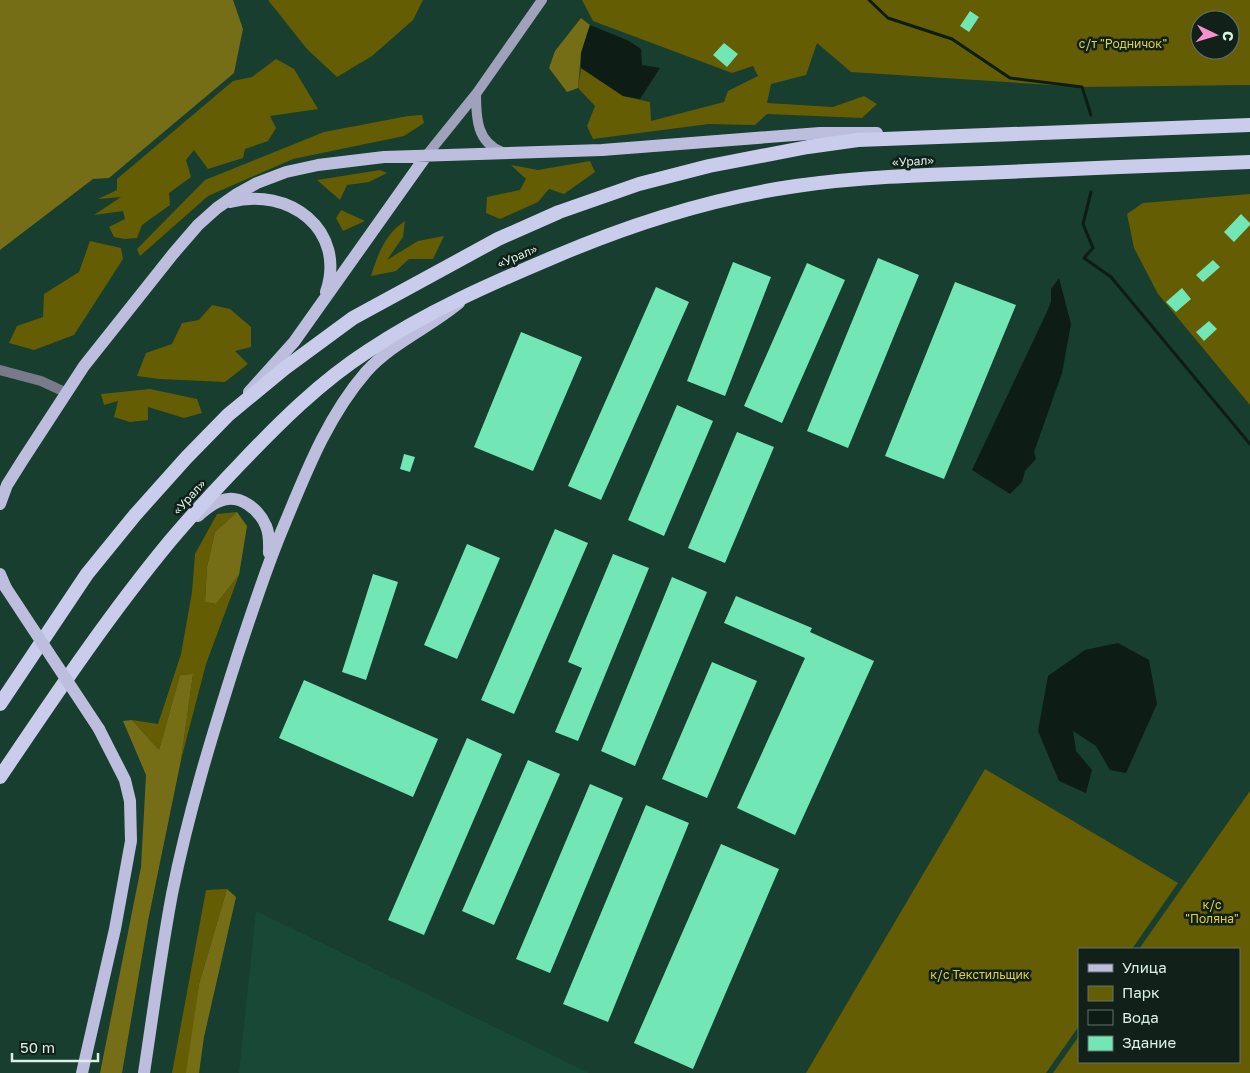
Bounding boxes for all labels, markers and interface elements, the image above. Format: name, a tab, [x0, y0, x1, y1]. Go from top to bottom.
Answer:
north arrow	[1190, 10, 1240, 60]
text: С	[1220, 30, 1237, 42]
park label: с/т "Родничок"	[1079, 36, 1167, 51]
street label: «Урал»	[892, 152, 935, 170]
street label: «Урал»	[495, 241, 540, 271]
street label: «Урал»	[169, 476, 209, 518]
park label: к/с "Поляна"	[1185, 897, 1239, 926]
legend	[1078, 948, 1240, 1063]
text: Улица	[1122, 958, 1167, 976]
park label: к/с Текстильщик	[930, 967, 1030, 982]
text: Парк	[1122, 983, 1160, 1001]
text: Вода	[1122, 1008, 1159, 1026]
scale bar	[12, 1030, 99, 1062]
text: Здание	[1122, 1033, 1176, 1051]
text: 50 m	[20, 1038, 55, 1056]

